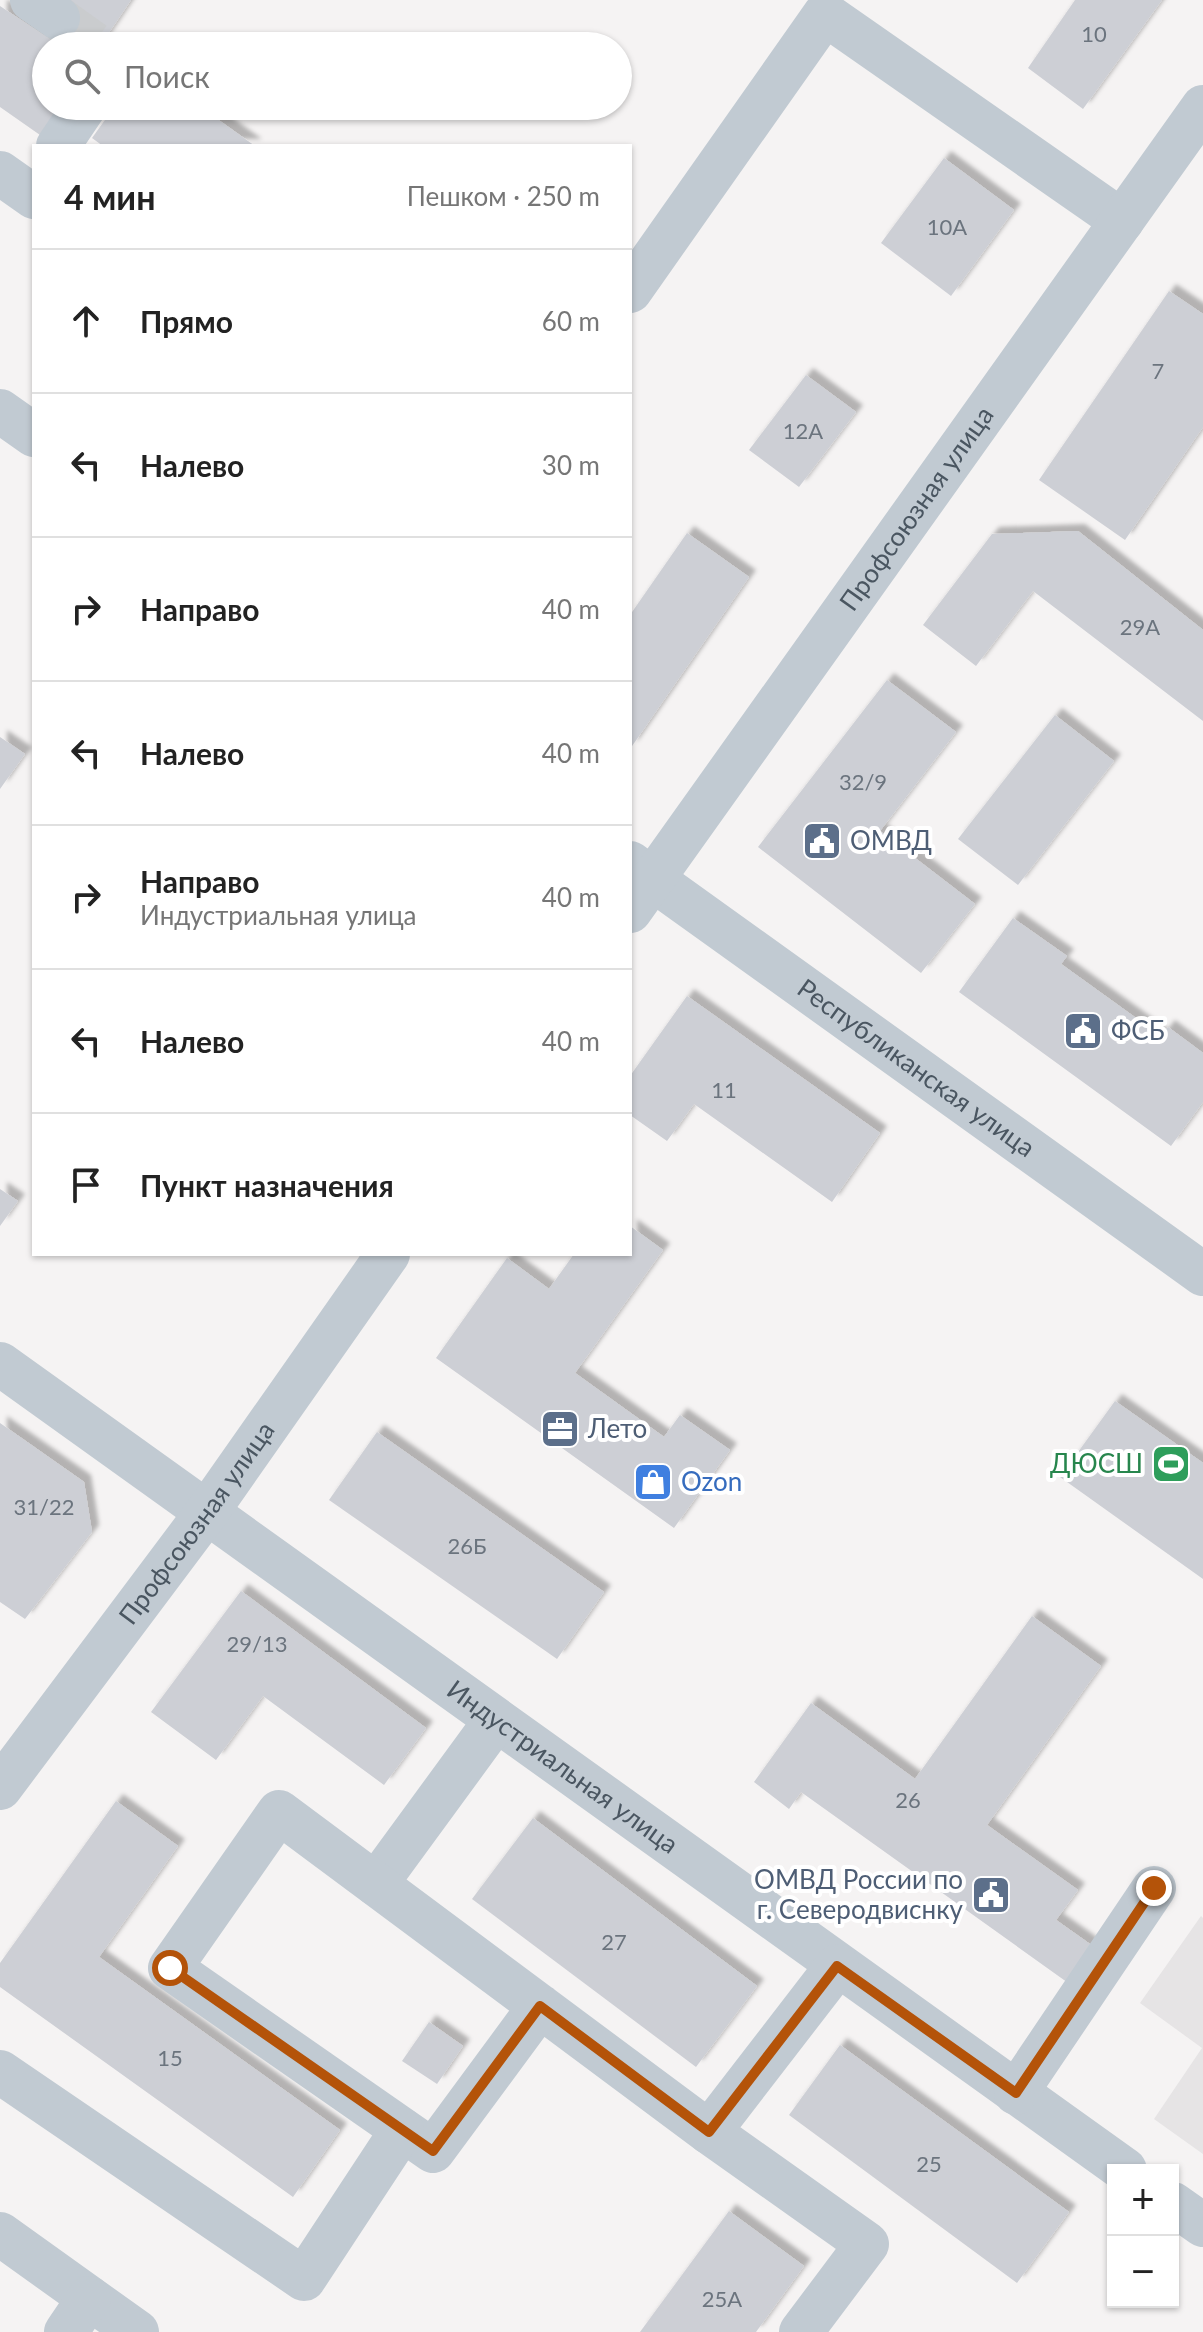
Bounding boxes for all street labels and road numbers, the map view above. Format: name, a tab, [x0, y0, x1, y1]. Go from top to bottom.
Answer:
street label: Профсоюзная улица	[832, 400, 1000, 617]
street label: Республиканская улица	[792, 971, 1042, 1163]
street label: Профсоюзная улица	[111, 1415, 281, 1630]
street label: Индустриальная улица	[441, 1673, 685, 1860]

